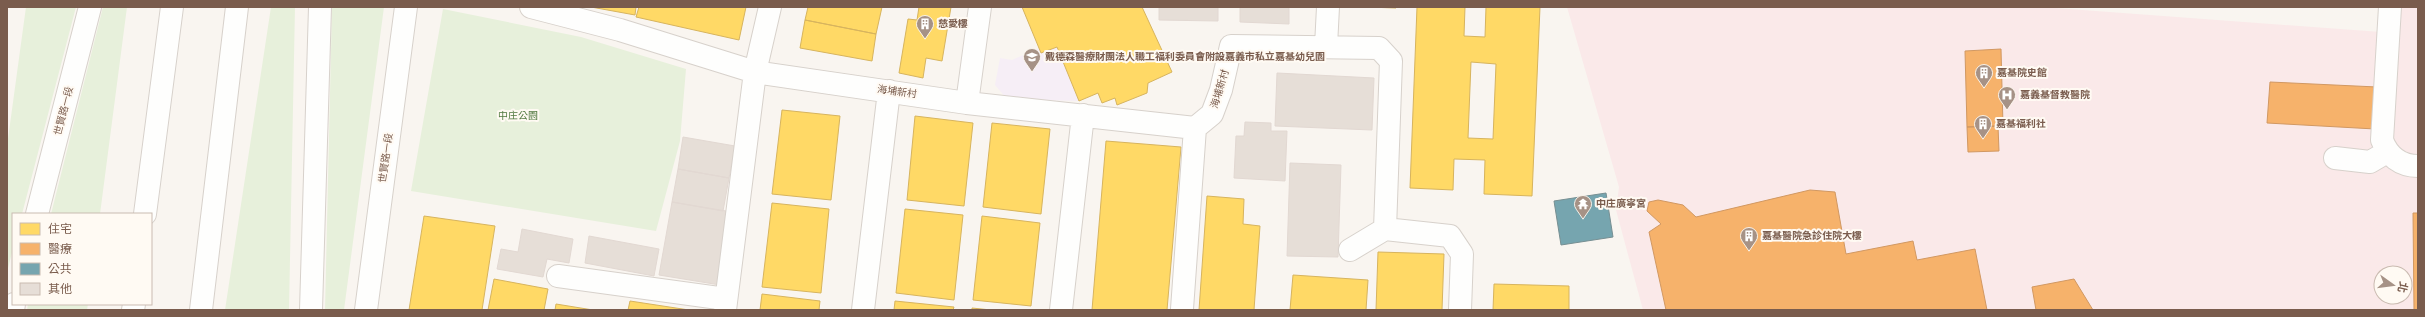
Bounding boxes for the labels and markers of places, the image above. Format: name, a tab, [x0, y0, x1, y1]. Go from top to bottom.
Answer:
building icon: 慈愛樓	[915, 14, 935, 39]
place label: 慈愛樓	[938, 18, 968, 30]
school or university icon: 戴德森醫療財團法人職工福利委員會附設嘉義市私立嘉基幼兒園	[1022, 47, 1042, 72]
place label: 戴德森醫療財團法人職工福利委員會附設嘉義市私立嘉基幼兒園	[1045, 51, 1325, 63]
building icon: 嘉基院史館	[1974, 63, 1994, 88]
place label: 嘉基院史館	[1997, 67, 2047, 79]
hospital icon: 嘉義基督教醫院	[1997, 85, 2017, 110]
place label: 嘉義基督教醫院	[2020, 89, 2090, 101]
building icon: 嘉基福利社	[1973, 114, 1993, 139]
place label: 嘉基福利社	[1996, 118, 2046, 130]
temple icon: 中庄廣寧宮	[1573, 194, 1593, 219]
place label: 中庄廣寧宮	[1596, 198, 1646, 210]
building icon: 嘉基醫院急診住院大樓	[1739, 226, 1759, 251]
place label: 嘉基醫院急診住院大樓	[1762, 230, 1862, 242]

